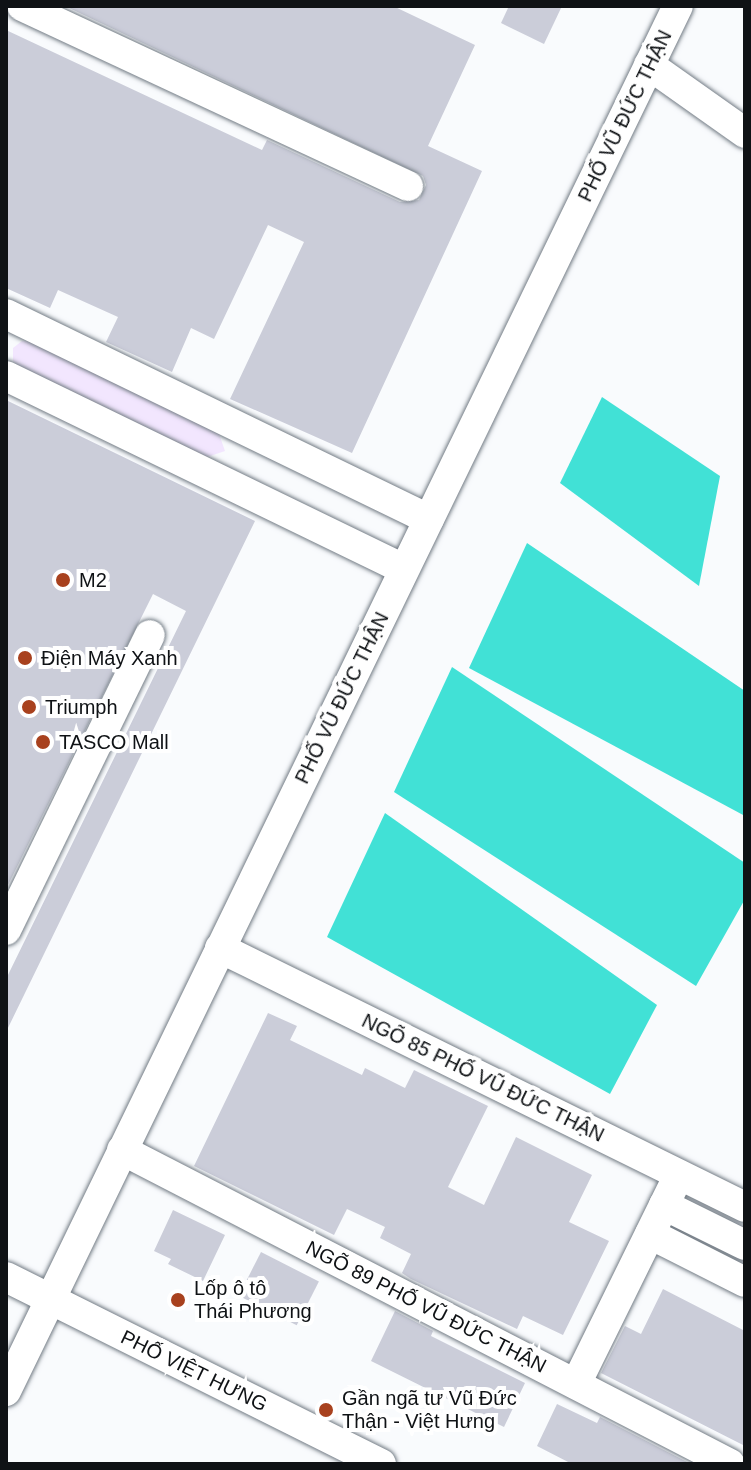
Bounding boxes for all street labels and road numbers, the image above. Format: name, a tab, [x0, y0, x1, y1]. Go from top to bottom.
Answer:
street label: PHỐ VŨ ĐỨC THẬN	[573, 26, 677, 206]
street label: PHỐ VŨ ĐỨC THẬN	[290, 608, 394, 788]
street label: NGÕ 85 PHỐ VŨ ĐỨC THẬN	[358, 1009, 608, 1147]
street label: NGÕ 89 PHỐ VŨ ĐỨC THẬN	[302, 1236, 550, 1378]
street label: PHỐ VIỆT HƯNG	[117, 1325, 271, 1417]

